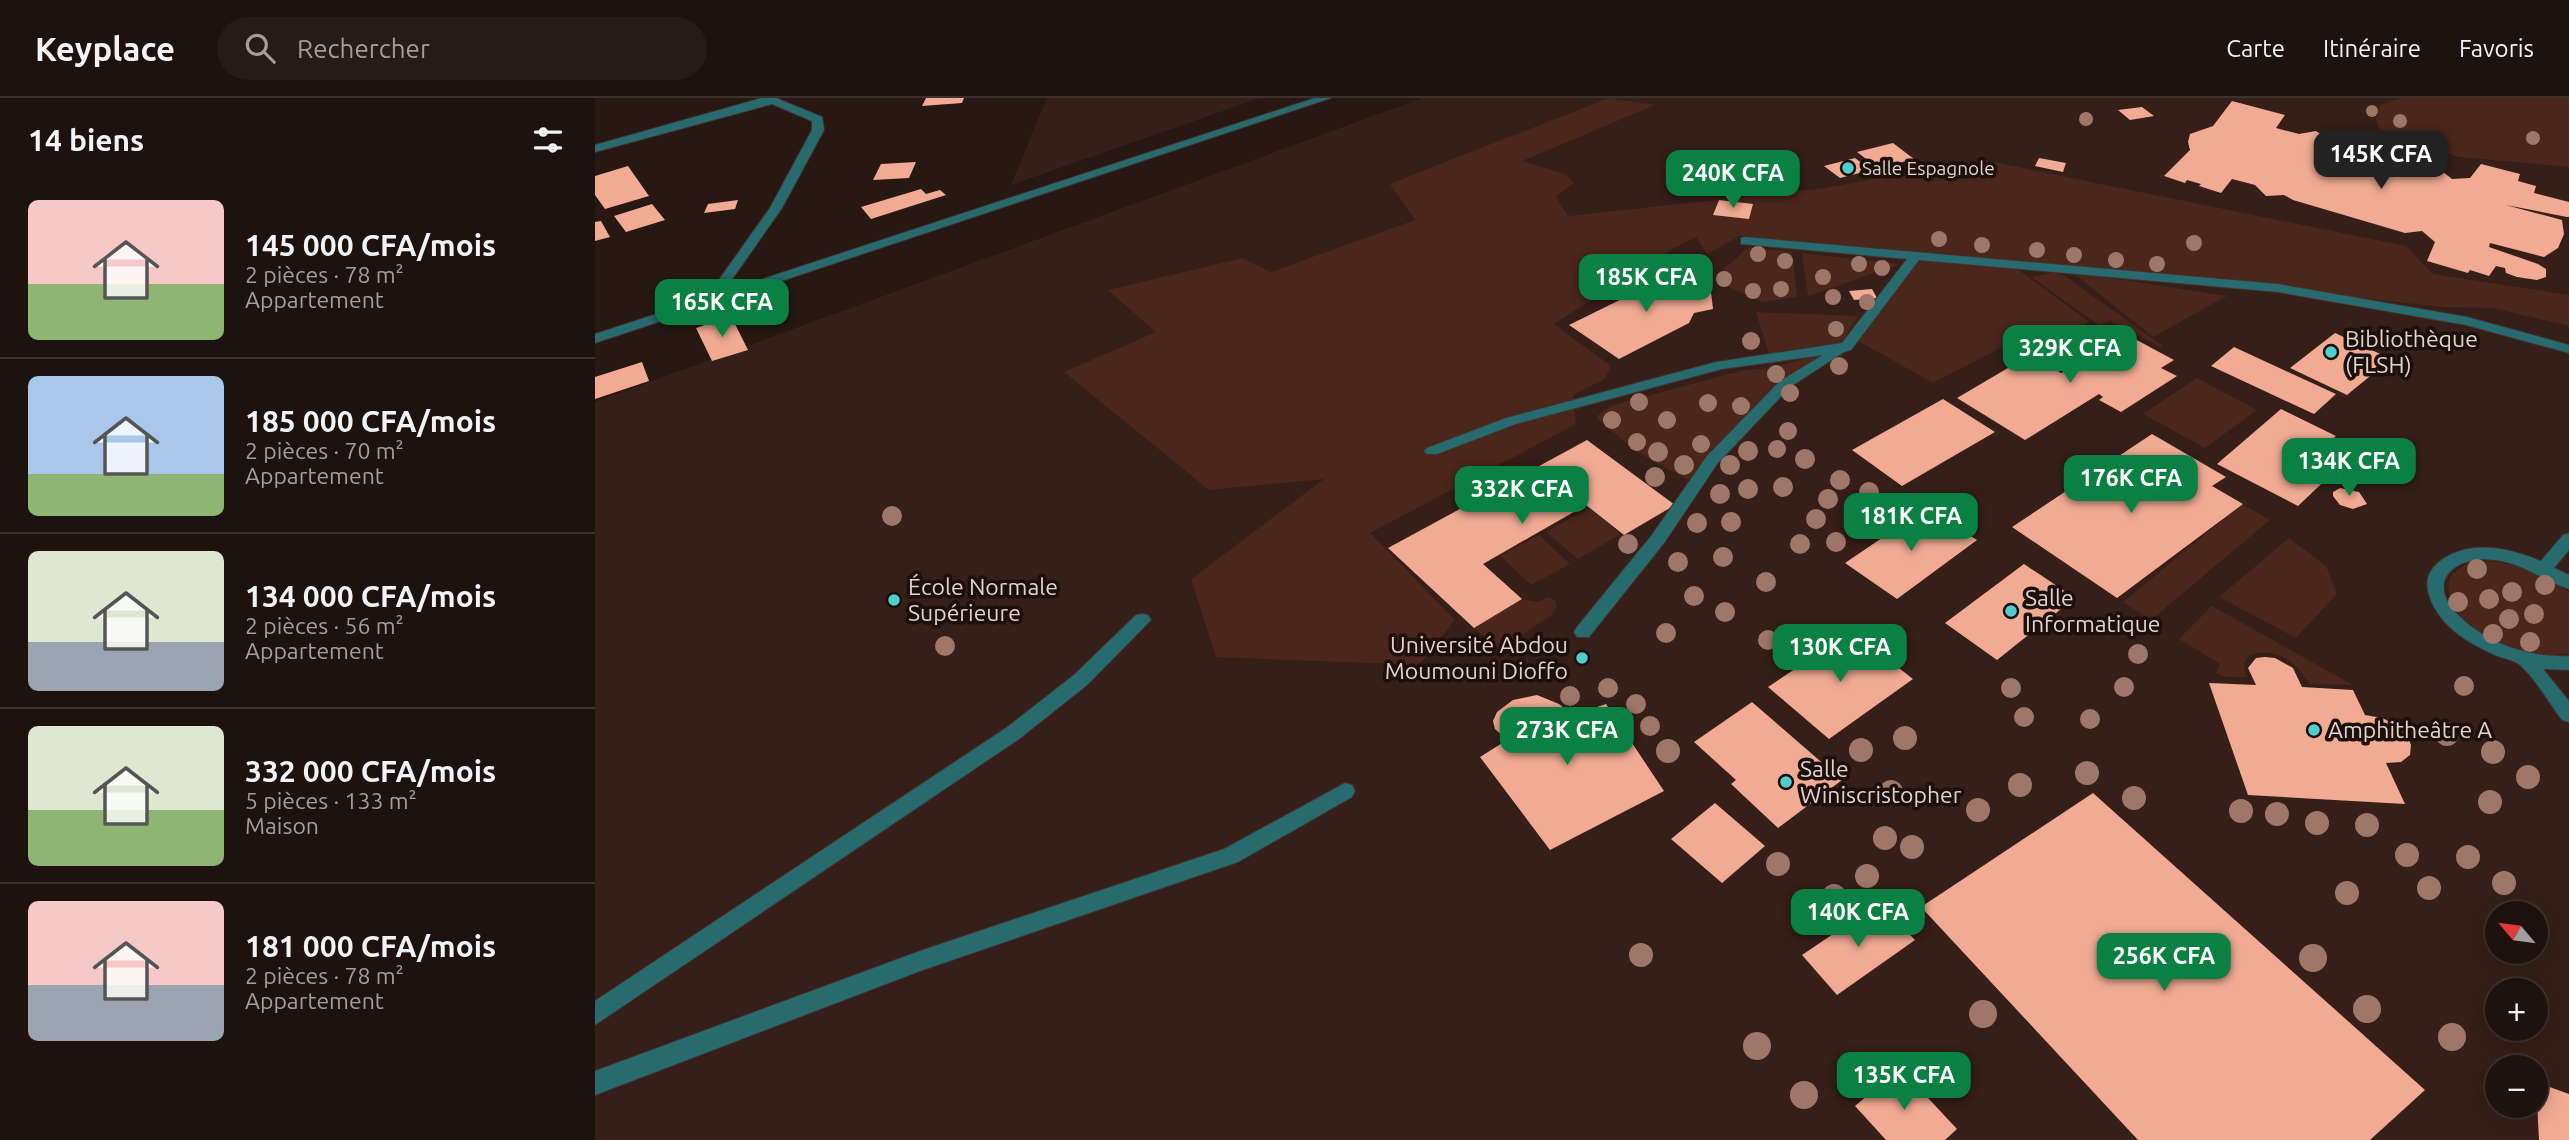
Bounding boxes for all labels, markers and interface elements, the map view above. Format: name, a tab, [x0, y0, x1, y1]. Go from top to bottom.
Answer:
search box	[217, 17, 707, 80]
icon: search	[241, 29, 279, 67]
text: Keyplace	[35, 30, 175, 67]
text: Rechercher	[297, 34, 430, 63]
text: Carte	[2226, 35, 2285, 62]
text: Itinéraire	[2323, 35, 2421, 62]
text: Favoris	[2459, 35, 2534, 62]
icon: filters	[529, 121, 567, 159]
text: 14 biens	[28, 123, 144, 157]
pin: 145K CFA	[2309, 132, 2453, 191]
text: 145K CFA	[2330, 141, 2432, 166]
pin: 240K CFA	[1661, 150, 1805, 210]
place label: Salle Espagnole	[1862, 157, 1995, 179]
text: 240K CFA	[1682, 160, 1784, 185]
marker: Salle Espagnole	[1840, 160, 1856, 176]
icon: home	[84, 228, 168, 312]
text: 145 000 CFA/mois	[245, 228, 496, 262]
pin: 185K CFA	[1574, 254, 1718, 314]
text: 2 pièces · 78 m²	[245, 262, 404, 287]
text: 185K CFA	[1595, 264, 1697, 289]
pin: 165K CFA	[650, 280, 794, 339]
text: Appartement	[245, 287, 384, 312]
text: 165K CFA	[671, 289, 773, 314]
pin: 329K CFA	[1998, 326, 2142, 385]
place label: Bibliothèque (FLSH)	[2345, 326, 2478, 378]
text: 329K CFA	[2019, 335, 2121, 360]
marker: Bibliothèque (FLSH)	[2323, 344, 2339, 360]
icon: home	[84, 404, 168, 488]
text: 185 000 CFA/mois	[245, 404, 496, 438]
text: 2 pièces · 70 m²	[245, 438, 404, 463]
pin: 134K CFA	[2277, 438, 2421, 498]
text: 134K CFA	[2298, 448, 2400, 473]
pin: 176K CFA	[2059, 456, 2203, 515]
text: Appartement	[245, 463, 384, 488]
text: 176K CFA	[2080, 465, 2182, 490]
pin: 332K CFA	[1450, 466, 1594, 526]
text: 332K CFA	[1471, 476, 1573, 501]
pin: 181K CFA	[1839, 494, 1983, 553]
text: 181K CFA	[1860, 503, 1962, 528]
place label: École Normale Supérieure	[908, 573, 1058, 625]
icon: home	[84, 579, 168, 663]
text: 134 000 CFA/mois	[245, 579, 496, 613]
place label: Salle Informatique	[2025, 585, 2161, 636]
marker: École Normale Supérieure	[886, 592, 902, 608]
marker: Salle Informatique	[2003, 603, 2019, 619]
text: 2 pièces · 56 m²	[245, 613, 404, 638]
pin: 130K CFA	[1768, 624, 1912, 684]
place label: Université Abdou Moumouni Dioffo	[1385, 632, 1568, 683]
text: 130K CFA	[1789, 634, 1891, 659]
text: Appartement	[245, 638, 384, 663]
marker: Université Abdou Moumouni Dioffo	[1574, 650, 1590, 666]
pin: 273K CFA	[1495, 708, 1639, 767]
text: 273K CFA	[1516, 717, 1618, 742]
place label: Amphitheâtre A	[2328, 717, 2492, 742]
marker: Amphitheâtre A	[2306, 722, 2322, 738]
icon: home	[84, 754, 168, 838]
text: 332 000 CFA/mois	[245, 754, 496, 788]
place label: Salle Winiscristopher	[1800, 756, 1962, 807]
marker: Salle Winiscristopher	[1778, 774, 1794, 790]
text: 5 pièces · 133 m²	[245, 788, 417, 813]
text: Maison	[245, 813, 319, 838]
pin: 140K CFA	[1786, 890, 1930, 949]
text: 140K CFA	[1807, 899, 1909, 924]
north arrow	[2485, 901, 2548, 964]
map controls	[2485, 901, 2548, 1118]
icon: home	[84, 929, 168, 1013]
text: 181 000 CFA/mois	[245, 929, 496, 963]
pin: 256K CFA	[2092, 934, 2236, 993]
text: 256K CFA	[2113, 943, 2215, 968]
text: 2 pièces · 78 m²	[245, 963, 404, 988]
button: +	[2485, 978, 2548, 1041]
text: Appartement	[245, 988, 384, 1013]
pin: 135K CFA	[1832, 1052, 1976, 1112]
button: −	[2485, 1055, 2548, 1118]
text: 135K CFA	[1853, 1062, 1955, 1087]

